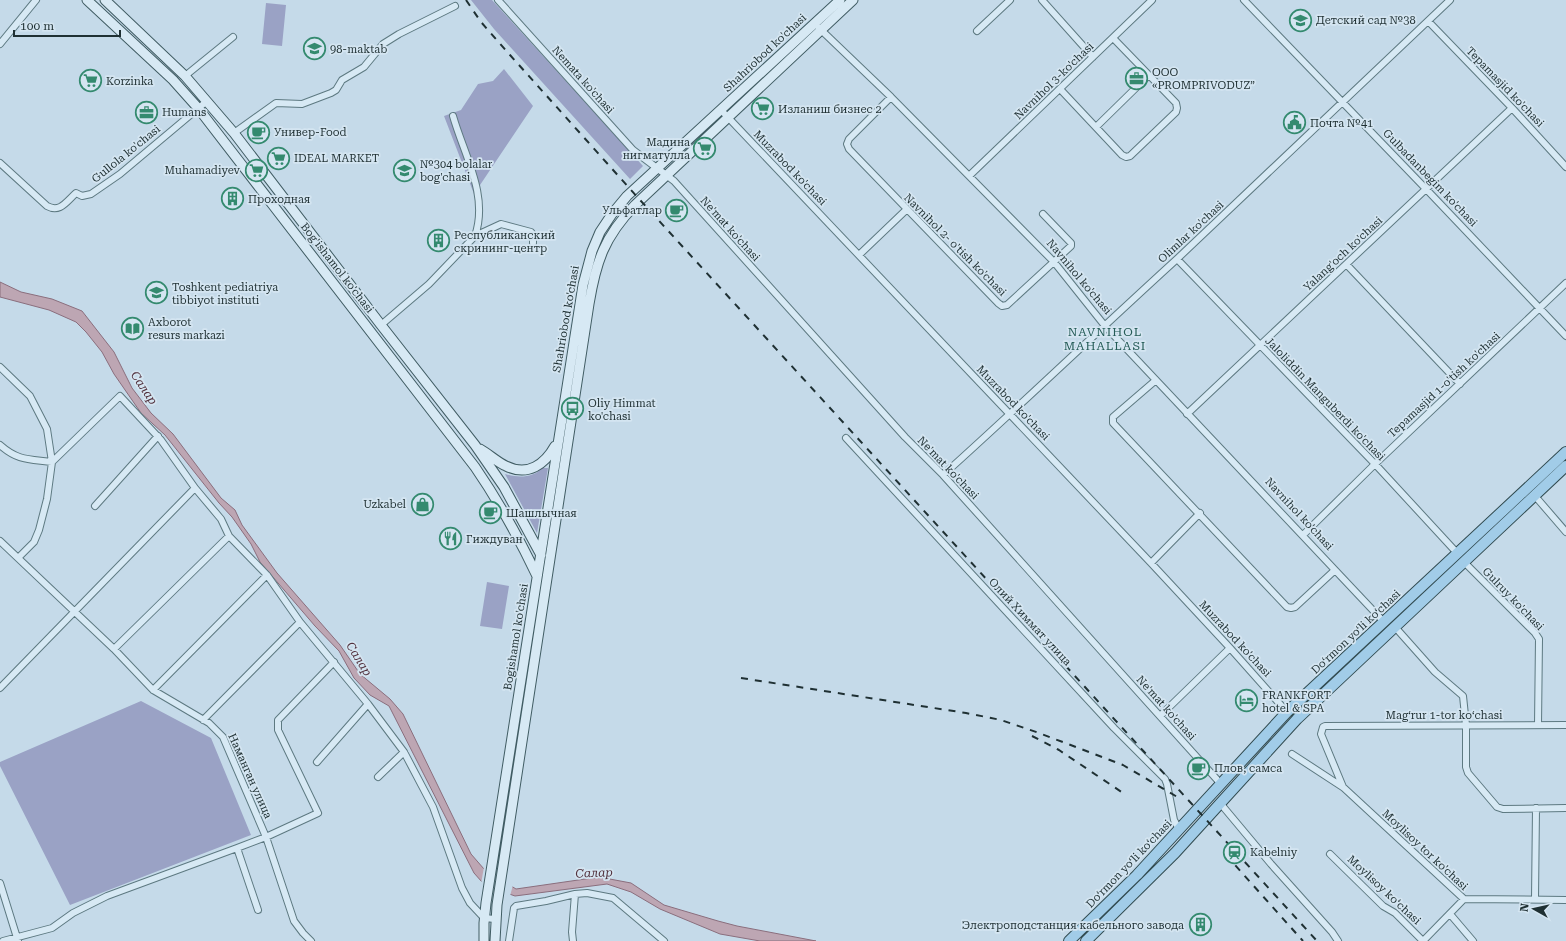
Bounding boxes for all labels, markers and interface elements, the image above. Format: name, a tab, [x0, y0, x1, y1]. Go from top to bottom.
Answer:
school or university icon: Детский сад №38	[1288, 7, 1314, 33]
street label: Shahriobod ko'chasi	[721, 11, 809, 95]
scale bar	[14, 12, 120, 38]
place label: Детский сад №38	[1316, 14, 1416, 27]
text: 100 m	[20, 19, 54, 33]
school or university icon: 98-maktab	[302, 36, 328, 62]
street label: Navnihol 3-ko'chasi	[1012, 40, 1097, 122]
place label: 98-maktab	[330, 43, 387, 56]
street label: Nemata ko'chasi	[549, 44, 617, 117]
street label: Tepamasjid ko'chasi	[1463, 44, 1547, 130]
office icon: ООО «PROMPRIVODUZ”	[1123, 65, 1149, 91]
place label: ООО «PROMPRIVODUZ”	[1152, 66, 1255, 92]
supermarket icon: Korzinka	[78, 68, 104, 94]
place label: Korzinka	[106, 75, 153, 88]
supermarket icon: Изланиш бизнес 2	[749, 96, 775, 122]
office icon: Humans	[133, 99, 159, 125]
place label: Изланиш бизнес 2	[778, 103, 882, 116]
place label: Humans	[162, 106, 206, 119]
public building icon: Почта №41	[1281, 110, 1307, 136]
place label: Почта №41	[1310, 117, 1373, 130]
cafe icon: Универ-Food	[245, 119, 271, 145]
street label: Gullola ko'chasi	[89, 122, 163, 186]
place label: Универ-Food	[274, 126, 347, 139]
street label: Gulbadanbegim ko'chasi	[1380, 127, 1480, 230]
street label: Muzrabod ko'chasi	[751, 128, 829, 209]
supermarket icon: Мадина нигматулла	[692, 135, 718, 161]
place label: Мадина нигматулла	[623, 136, 690, 162]
supermarket icon: IDEAL MARKET	[265, 145, 291, 171]
place label: IDEAL MARKET	[294, 152, 379, 165]
supermarket icon: Muhamadiyev	[243, 157, 269, 183]
school or university icon: №304 bolalar bog'chasi	[392, 157, 418, 183]
place label: №304 bolalar bog'chasi	[420, 158, 493, 184]
place label: Muhamadiyev	[165, 164, 241, 177]
building icon: Проходная	[220, 186, 246, 212]
street label: Navnihol 2- o'tish ko'chasi	[901, 191, 1009, 299]
place label: Проходная	[248, 193, 310, 206]
street label: Ne'mat ko'chasi	[698, 194, 763, 264]
cafe icon: Ульфатлар	[664, 197, 690, 223]
street label: Olimlar ko'chasi	[1156, 198, 1227, 266]
place label: Ульфатлар	[602, 204, 662, 217]
street label: Yalang'och ko'chasi	[1301, 214, 1385, 294]
street label: Bog'ishamol ko'chasi	[298, 220, 377, 316]
building icon: Республиканский скрининг-центр	[426, 228, 452, 254]
place label: Республиканский скрининг-центр	[454, 229, 555, 255]
street label: Navnihol ko'chasi	[1044, 237, 1115, 318]
street label: Shahriobod ko'chasi	[550, 264, 582, 373]
school or university icon: Toshkent pediatriya tibbiyot instituti	[143, 280, 169, 306]
place label: Toshkent pediatriya tibbiyot instituti	[172, 281, 278, 307]
library icon: Axborot resurs markazi	[119, 315, 145, 341]
place label: Axborot resurs markazi	[148, 316, 225, 342]
district label: NAVNIHOL MAHALLASI	[1064, 325, 1146, 353]
street label: Tepamasjid 1-o'tish ko'chasi	[1385, 329, 1503, 441]
street label: Jaloliddin Manguberdi ko'chasi	[1262, 335, 1388, 464]
street label: Muzrabod ko'chasi	[974, 363, 1052, 444]
water label: Салар	[128, 369, 160, 407]
bus stop icon: Oliy Himmat ko'chasi	[560, 396, 586, 422]
place label: Oliy Himmat ko'chasi	[588, 397, 656, 423]
street label: Ne'mat ko'chasi	[915, 434, 982, 503]
street label: Navnihol ko'chasi	[1262, 475, 1336, 553]
shop icon: Uzkabel	[409, 491, 435, 517]
place label: Uzkabel	[363, 498, 407, 511]
cafe icon: Шашлычная	[477, 500, 503, 526]
place label: Шашлычная	[506, 507, 577, 520]
restaurant icon: Гиждуван	[437, 526, 463, 552]
place label: Гиждуван	[466, 533, 523, 546]
street label: Gulruy ko'chasi	[1480, 565, 1547, 634]
street label: Олий Химмат улица	[986, 576, 1074, 669]
street label: Bogishamol ko'chasi	[501, 582, 531, 691]
street label: Do‘rmon yo‘li ko‘chasi	[1309, 587, 1404, 677]
street label: Muzrabod ko'chasi	[1196, 598, 1274, 680]
water label: Салар	[343, 639, 375, 679]
street label: Ne'mat ko'chasi	[1134, 673, 1199, 743]
hotel icon: FRANKFORT hotel & SPA	[1234, 688, 1260, 714]
place label: FRANKFORT hotel & SPA	[1262, 689, 1331, 715]
street label: Magʻrur 1-tor koʻchasi	[1386, 709, 1503, 722]
street label: Наманган улица	[225, 731, 275, 821]
cafe icon: Плов, самса	[1185, 755, 1211, 781]
place label: Плов, самса	[1214, 762, 1282, 775]
street label: Moylisoy tor ko'chasi	[1380, 807, 1471, 893]
street label: Do‘rmon yo‘li ko‘chasi	[1084, 817, 1175, 911]
station icon: Kabelniy	[1222, 839, 1248, 865]
place label: Kabelniy	[1250, 846, 1298, 859]
street label: Moylisoy koʻchasi	[1345, 853, 1424, 928]
water label: Салар	[575, 865, 613, 881]
north arrow	[1514, 889, 1554, 929]
text: N	[1518, 902, 1532, 913]
building icon: Электроподстанция кабельного завода	[1187, 912, 1213, 938]
place label: Электроподстанция кабельного завода	[962, 919, 1184, 932]

